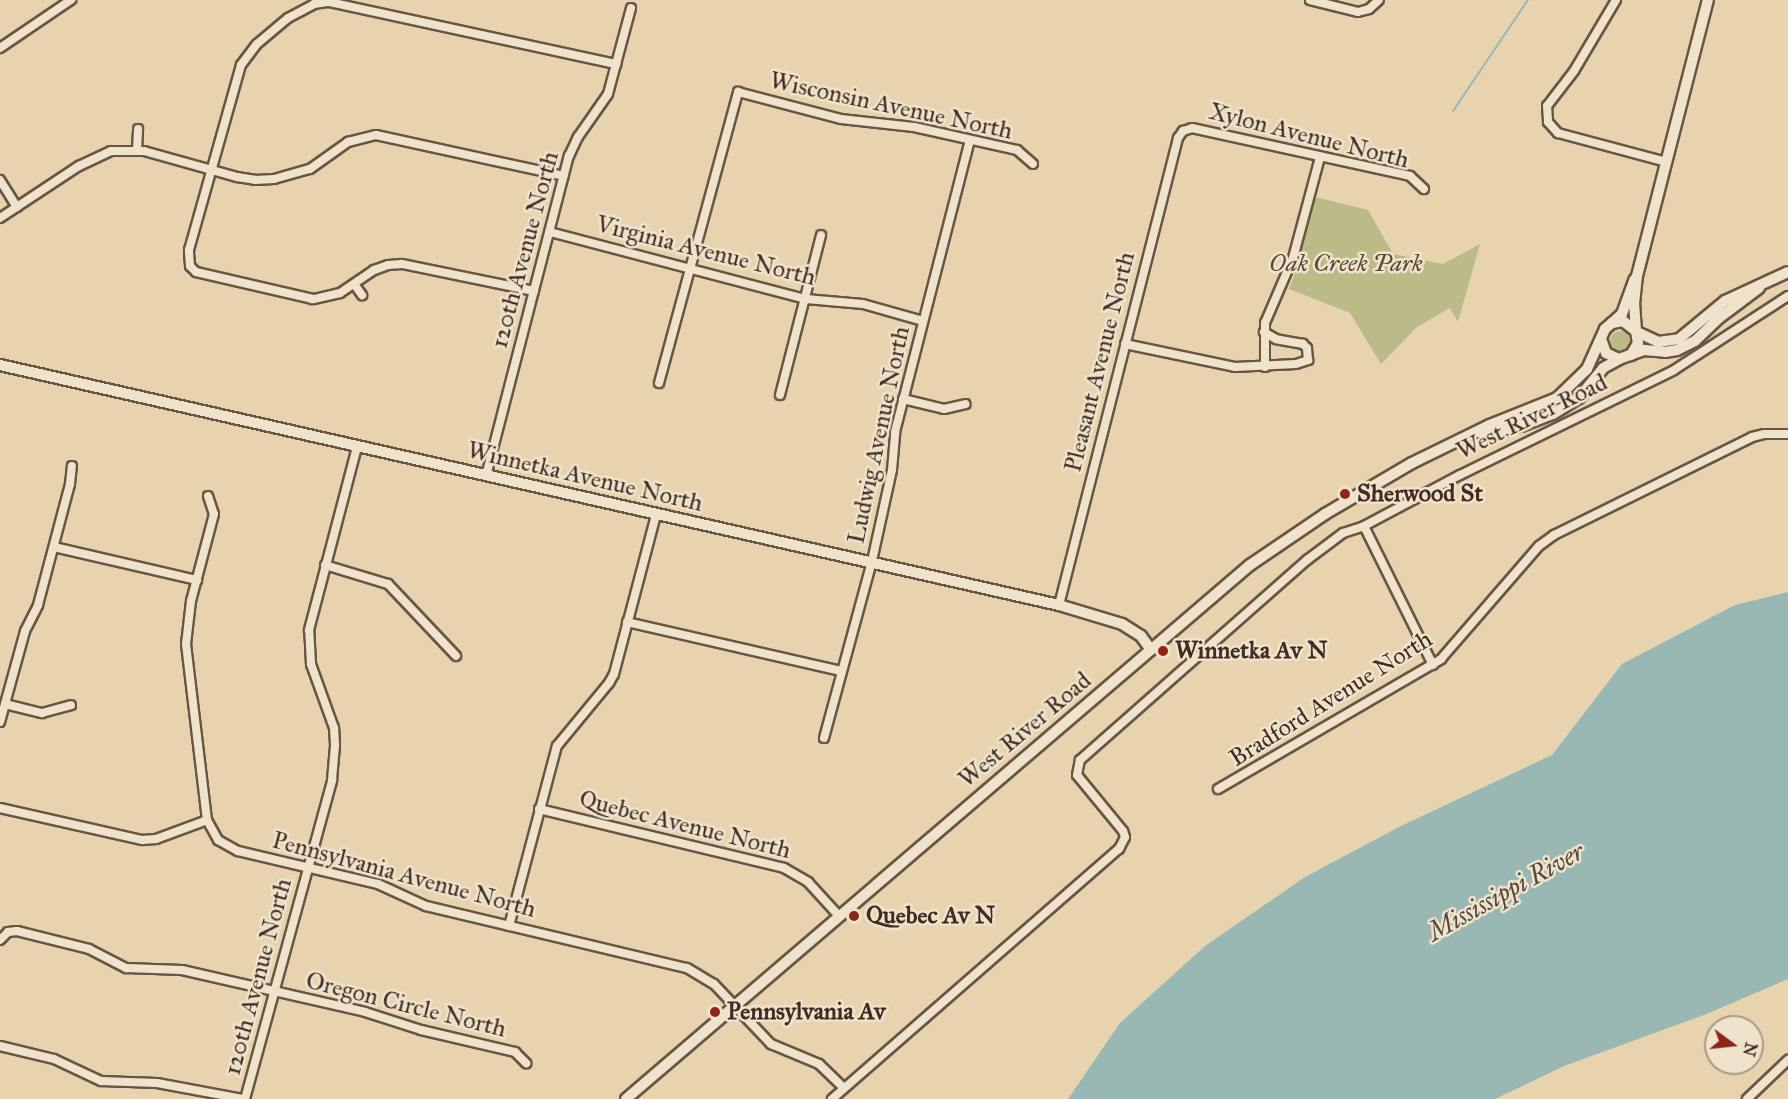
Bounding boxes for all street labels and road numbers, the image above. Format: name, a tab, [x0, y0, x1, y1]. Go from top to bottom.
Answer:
street label: Wisconsin Avenue North	[767, 66, 1015, 146]
street label: Xylon Avenue North	[1206, 97, 1412, 175]
street label: 120th Avenue North	[485, 148, 565, 352]
street label: Virginia Avenue North	[593, 210, 819, 292]
street label: Pleasant Avenue North	[1059, 249, 1141, 475]
street label: Ludwig Avenue North	[842, 324, 916, 546]
street label: West River Road	[1452, 368, 1612, 466]
street label: Winnetka Avenue North	[465, 436, 705, 518]
street label: Bradford Avenue North	[1224, 625, 1438, 773]
street label: West River Road	[953, 666, 1097, 794]
street label: Quebec Avenue North	[576, 785, 794, 865]
street label: Pennsylvania Avenue North	[269, 826, 539, 924]
street label: 120th Avenue North	[218, 875, 298, 1079]
street label: Oregon Circle North	[303, 966, 509, 1044]

